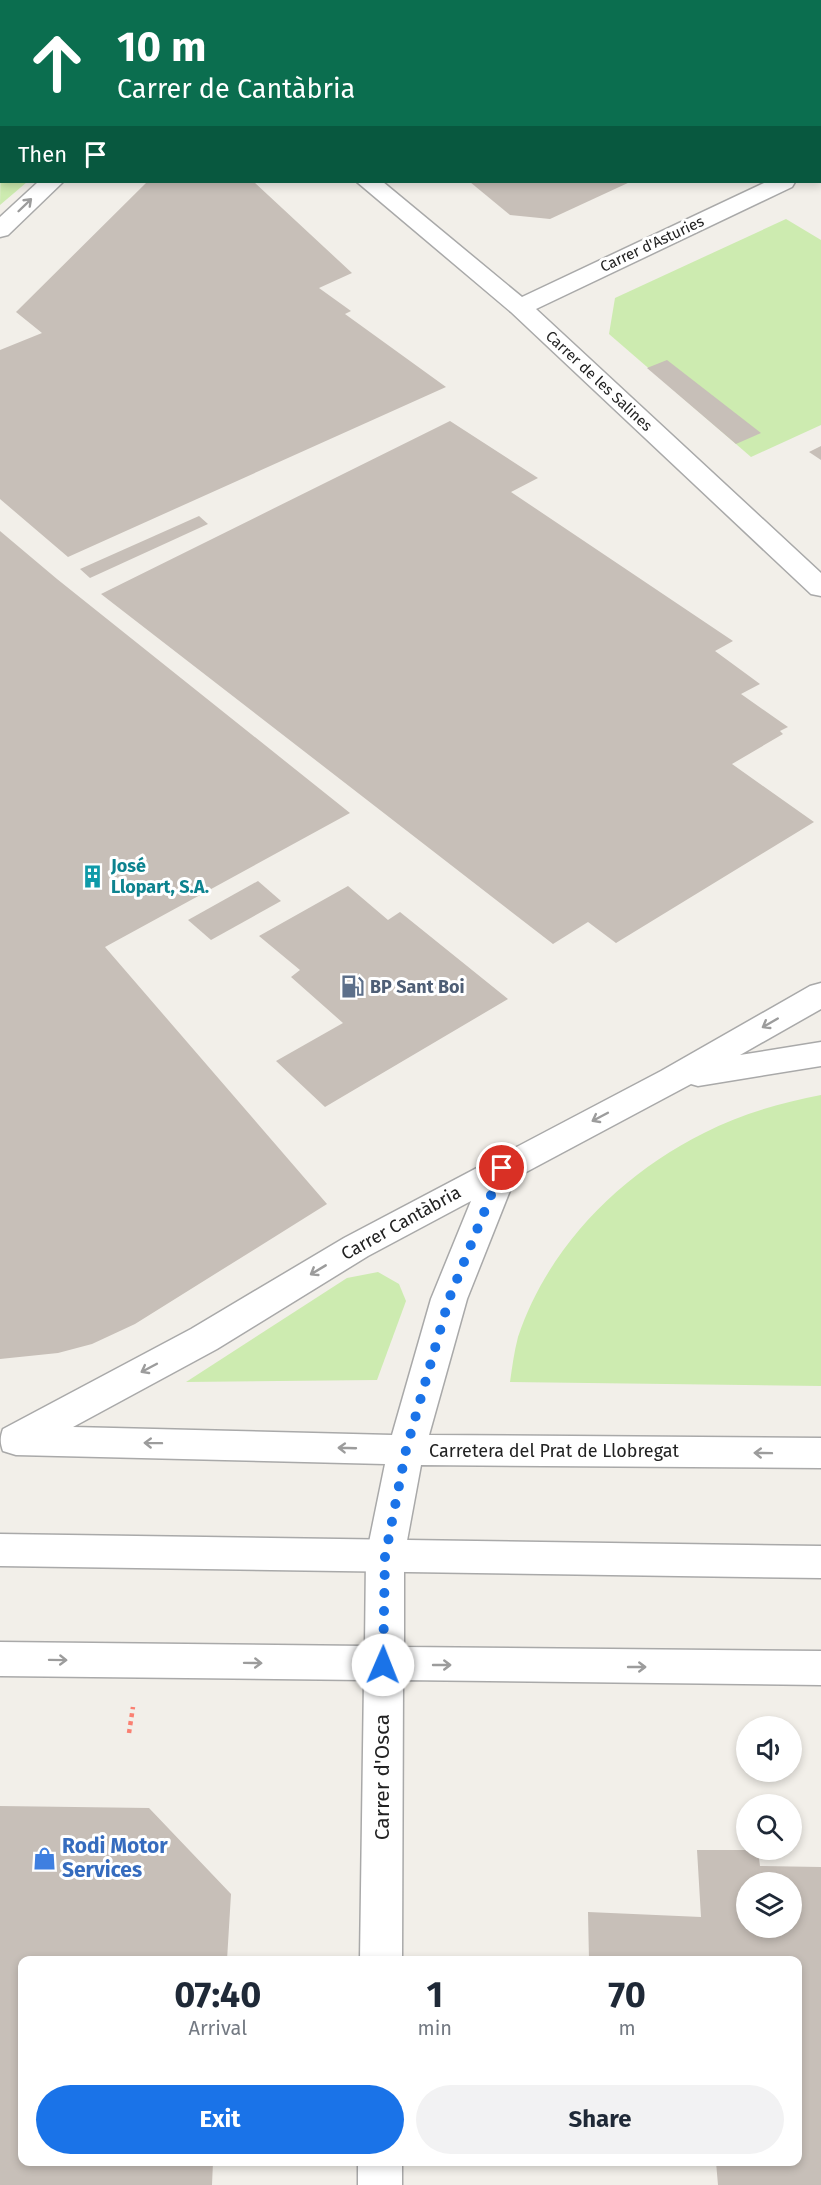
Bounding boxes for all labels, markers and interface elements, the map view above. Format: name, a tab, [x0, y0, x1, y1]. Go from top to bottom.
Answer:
text: 10 m	[117, 22, 207, 72]
icon: ahead	[18, 24, 96, 102]
text: Carrer de Cantàbria	[117, 73, 355, 105]
icon: arrive	[79, 138, 112, 171]
text: Then	[18, 141, 67, 168]
one-way arrow	[17, 198, 32, 212]
street label: Carrer d'Asturies	[597, 212, 707, 276]
street label: Carrer de les Salines	[542, 327, 656, 435]
place label: José Llopart, S.A.	[110, 855, 209, 898]
building icon: José Llopart, S.A.	[80, 863, 106, 889]
fuel station icon: BP Sant Boi	[339, 974, 365, 1000]
place label: BP Sant Boi	[370, 976, 465, 998]
one-way arrow	[762, 1017, 779, 1029]
one-way arrow	[591, 1112, 609, 1123]
pin	[476, 1142, 527, 1193]
icon: arrive	[485, 1151, 518, 1184]
street label: Carrer Cantàbria	[337, 1181, 465, 1265]
one-way arrow	[310, 1265, 327, 1277]
one-way arrow	[141, 1362, 158, 1374]
one-way arrow	[143, 1438, 163, 1449]
street label: Carretera del Prat de Llobregat	[429, 1440, 679, 1462]
one-way arrow	[338, 1443, 358, 1454]
one-way arrow	[753, 1447, 773, 1459]
position arrow	[351, 1633, 415, 1697]
one-way arrow	[48, 1655, 68, 1666]
one-way arrow	[243, 1657, 263, 1669]
one-way arrow	[431, 1659, 451, 1671]
one-way arrow	[626, 1661, 646, 1673]
street label: Carrer d'Osca	[369, 1714, 395, 1840]
map controls	[736, 1716, 802, 1938]
button: sound	[736, 1716, 802, 1782]
button: search	[736, 1794, 802, 1860]
place label: Rodi Motor Services	[62, 1833, 168, 1883]
shop icon: Rodi Motor Services	[31, 1845, 57, 1871]
button: layers	[736, 1872, 802, 1938]
text: 07:40	[174, 1973, 261, 2017]
text: 1	[426, 1973, 443, 2017]
text: 70	[608, 1973, 646, 2017]
text: Arrival	[188, 2016, 247, 2040]
text: min	[418, 2016, 452, 2040]
text: m	[618, 2016, 636, 2040]
button: Exit	[36, 2085, 404, 2154]
button: Share	[416, 2085, 784, 2154]

